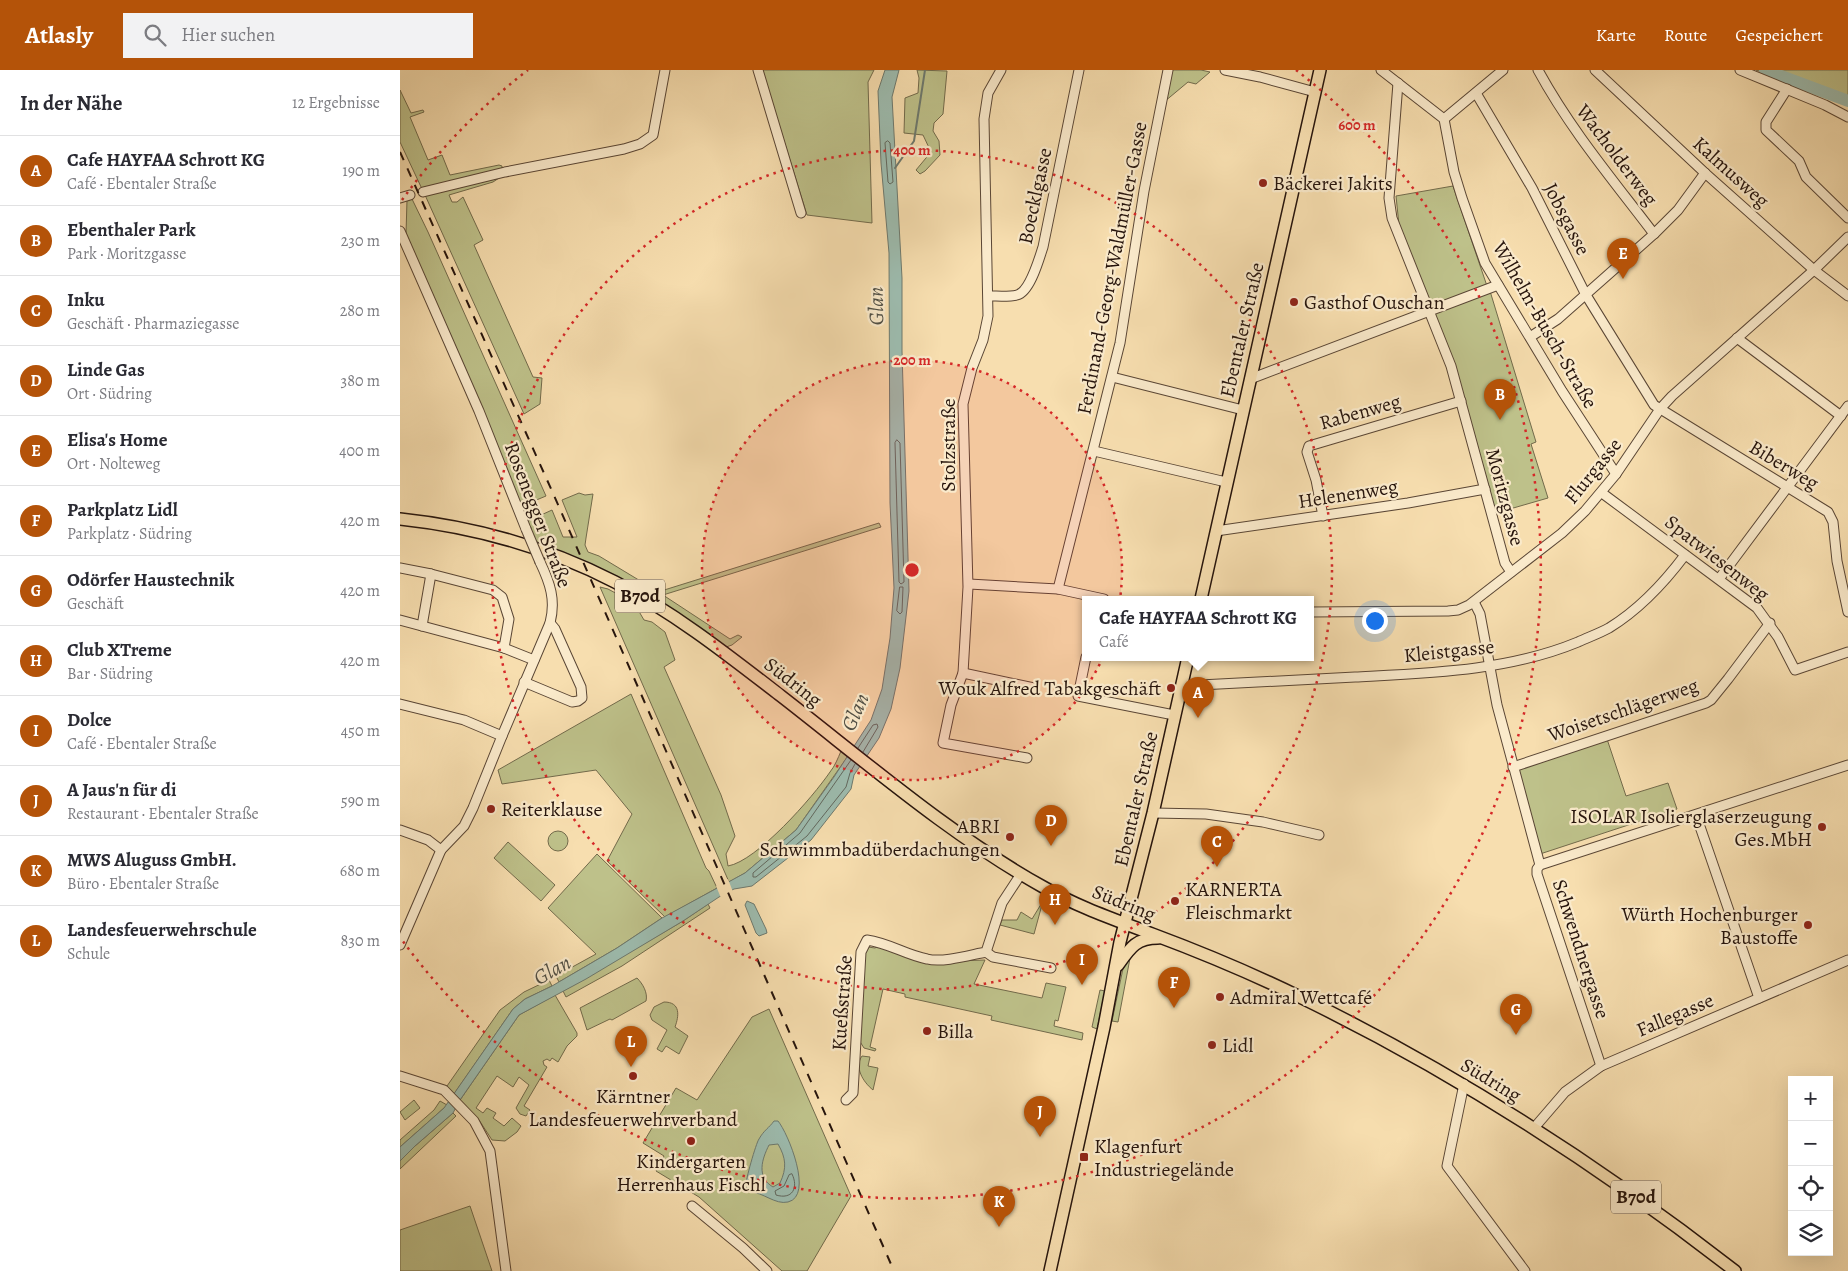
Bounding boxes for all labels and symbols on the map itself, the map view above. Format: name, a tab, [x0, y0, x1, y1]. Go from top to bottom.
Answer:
street label: Wacholderweg	[1569, 98, 1664, 211]
text: 600 m	[1338, 115, 1376, 135]
street label: Ferdinand-Georg-Waldmüller-Gasse	[1070, 119, 1154, 417]
street label: Kalmusweg	[1687, 130, 1775, 214]
text: 400 m	[893, 140, 931, 160]
street label: Boecklgasse	[1012, 145, 1058, 247]
place label: Bäckerei Jakits	[1273, 170, 1393, 197]
marker: Bäckerei Jakits	[1257, 177, 1269, 189]
street label: Jobsgasse	[1537, 178, 1597, 260]
street label: Wilhelm-Busch-Straße	[1487, 237, 1603, 413]
pin: E	[1607, 238, 1639, 279]
street label: Ebentaler Straße	[1213, 260, 1271, 400]
water label: Glan	[862, 286, 890, 326]
place label: Gasthof Ouschan	[1304, 289, 1444, 316]
marker: Gasthof Ouschan	[1288, 296, 1300, 308]
text: 200 m	[893, 350, 931, 370]
pin: B	[1484, 379, 1516, 420]
street label: Rabenweg	[1316, 388, 1404, 436]
street label: Stolzstraße	[935, 398, 962, 492]
street label: Flurgasse	[1558, 432, 1628, 510]
street label: Biberweg	[1744, 434, 1824, 496]
street label: Rosenegger Straße	[498, 438, 578, 592]
street label: Moritzgasse	[1479, 445, 1531, 549]
street label: Helenenweg	[1296, 473, 1400, 515]
street label: Spatwiesenweg	[1659, 509, 1775, 607]
centre of rings	[903, 561, 921, 579]
road number: B70d	[615, 580, 665, 612]
your location	[1362, 608, 1388, 634]
street label: Kleistgasse	[1402, 633, 1496, 669]
street label: Südring	[759, 651, 827, 713]
street label: Woisetschlägerweg	[1543, 672, 1702, 749]
place label: Wouk Alfred Tabakgeschäft	[938, 675, 1161, 702]
pin: A	[1182, 677, 1214, 718]
marker: Wouk Alfred Tabakgeschäft	[1165, 682, 1177, 694]
water label: Glan	[834, 689, 876, 735]
street label: Ebentaler Straße	[1107, 729, 1165, 869]
place label: Reiterklause	[501, 796, 602, 823]
marker: Reiterklause	[485, 803, 497, 815]
place label: ISOLAR Isolierglaserzeugung Ges.MbH	[1570, 803, 1812, 853]
pin: D	[1035, 805, 1067, 846]
place label: ABRI Schwimmbadüberdachungen	[759, 813, 1000, 863]
marker: ISOLAR Isolierglaserzeugung Ges.MbH	[1816, 821, 1828, 833]
pin: C	[1201, 826, 1233, 867]
marker: ABRI Schwimmbadüberdachungen	[1004, 831, 1016, 843]
place label: KARNERTA Fleischmarkt	[1185, 876, 1292, 926]
street label: Schwendnergasse	[1546, 876, 1616, 1022]
street label: Südring	[1088, 878, 1160, 928]
pin: H	[1039, 884, 1071, 925]
marker: KARNERTA Fleischmarkt	[1169, 895, 1181, 907]
place label: Würth Hochenburger Baustoffe	[1620, 901, 1798, 951]
marker: Würth Hochenburger Baustoffe	[1802, 919, 1814, 931]
pin: I	[1066, 944, 1098, 985]
water label: Glan	[528, 948, 576, 992]
street label: Kueßstraße	[825, 954, 859, 1052]
pin: F	[1158, 967, 1190, 1008]
place label: Admiral Wettcafé	[1229, 984, 1372, 1011]
street label: Fallegasse	[1632, 987, 1718, 1043]
marker: Admiral Wettcafé	[1214, 991, 1226, 1003]
pin: G	[1500, 994, 1532, 1035]
place label: Billa	[937, 1018, 974, 1045]
marker: Billa	[921, 1025, 933, 1037]
pin: L	[615, 1026, 647, 1067]
place label: Lidl	[1222, 1032, 1254, 1059]
marker: Lidl	[1206, 1039, 1218, 1051]
street label: Südring	[1456, 1051, 1526, 1109]
marker: Kärntner Landesfeuerwehrverband	[627, 1070, 639, 1082]
place label: Kärntner Landesfeuerwehrverband	[529, 1083, 738, 1133]
pin: J	[1024, 1096, 1056, 1137]
place label: Klagenfurt Industriegelände	[1094, 1133, 1234, 1183]
marker: Kindergarten Herrenhaus Fischl	[685, 1135, 697, 1147]
place label: Kindergarten Herrenhaus Fischl	[616, 1148, 766, 1198]
marker: Klagenfurt Industriegelände	[1078, 1151, 1090, 1163]
road number: B70d	[1611, 1180, 1661, 1214]
pin: K	[983, 1186, 1015, 1227]

